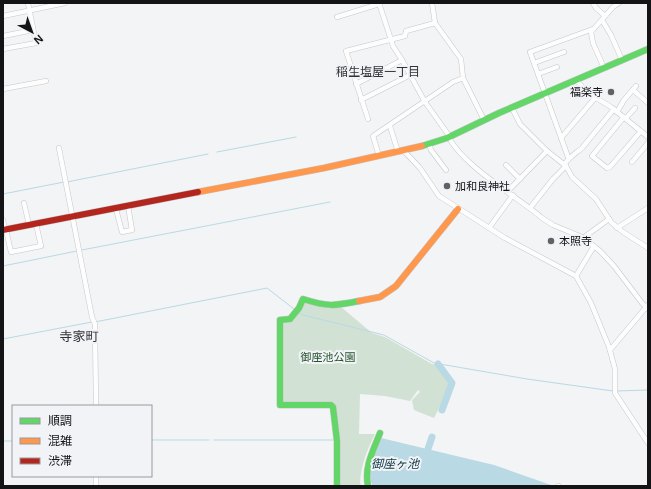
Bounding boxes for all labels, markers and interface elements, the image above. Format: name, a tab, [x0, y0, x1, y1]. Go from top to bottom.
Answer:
north arrow	[12, 12, 52, 52]
text: N	[32, 32, 45, 47]
district label: 稲生塩屋一丁目	[336, 65, 420, 79]
place label: 福楽寺	[570, 86, 603, 98]
marker: 福楽寺	[606, 87, 616, 97]
place label: 加和良神社	[455, 180, 510, 192]
marker: 加和良神社	[442, 181, 452, 191]
place label: 本照寺	[559, 235, 592, 247]
marker: 本照寺	[546, 236, 556, 246]
district label: 寺家町	[59, 329, 99, 344]
park label: 御座池公園	[300, 351, 356, 363]
legend	[12, 405, 152, 477]
text: 順調	[48, 414, 72, 428]
text: 混雑	[48, 434, 72, 448]
text: 渋滞	[48, 454, 72, 468]
water label: 御座ヶ池	[371, 457, 420, 471]

